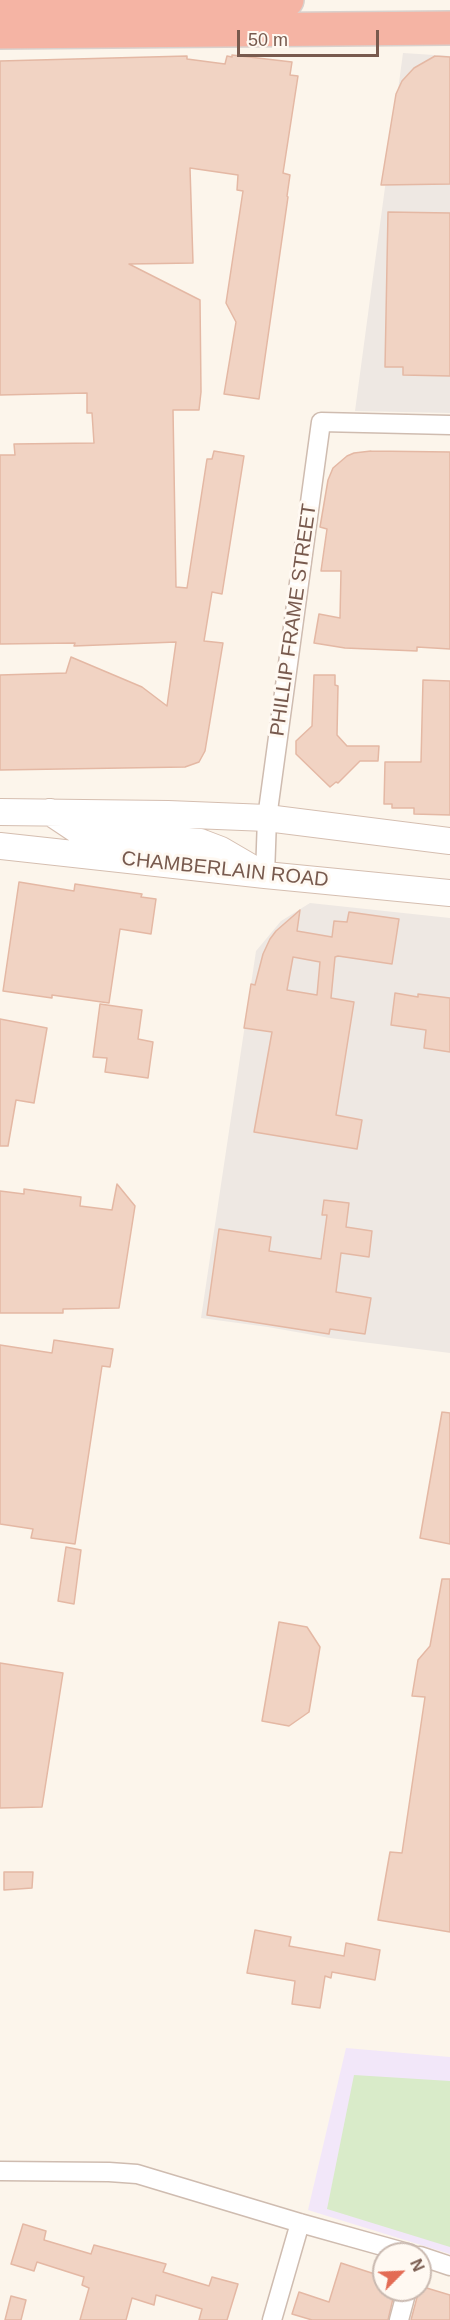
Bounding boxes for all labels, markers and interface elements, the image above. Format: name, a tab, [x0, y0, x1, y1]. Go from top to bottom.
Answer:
scale bar	[240, 18, 382, 56]
text: 50 m	[248, 30, 288, 50]
street label: PHILLIP FRAME STREET	[266, 502, 322, 738]
street label: CHAMBERLAIN ROAD	[120, 847, 330, 893]
north arrow	[372, 2242, 432, 2302]
text: N	[407, 2257, 427, 2274]

